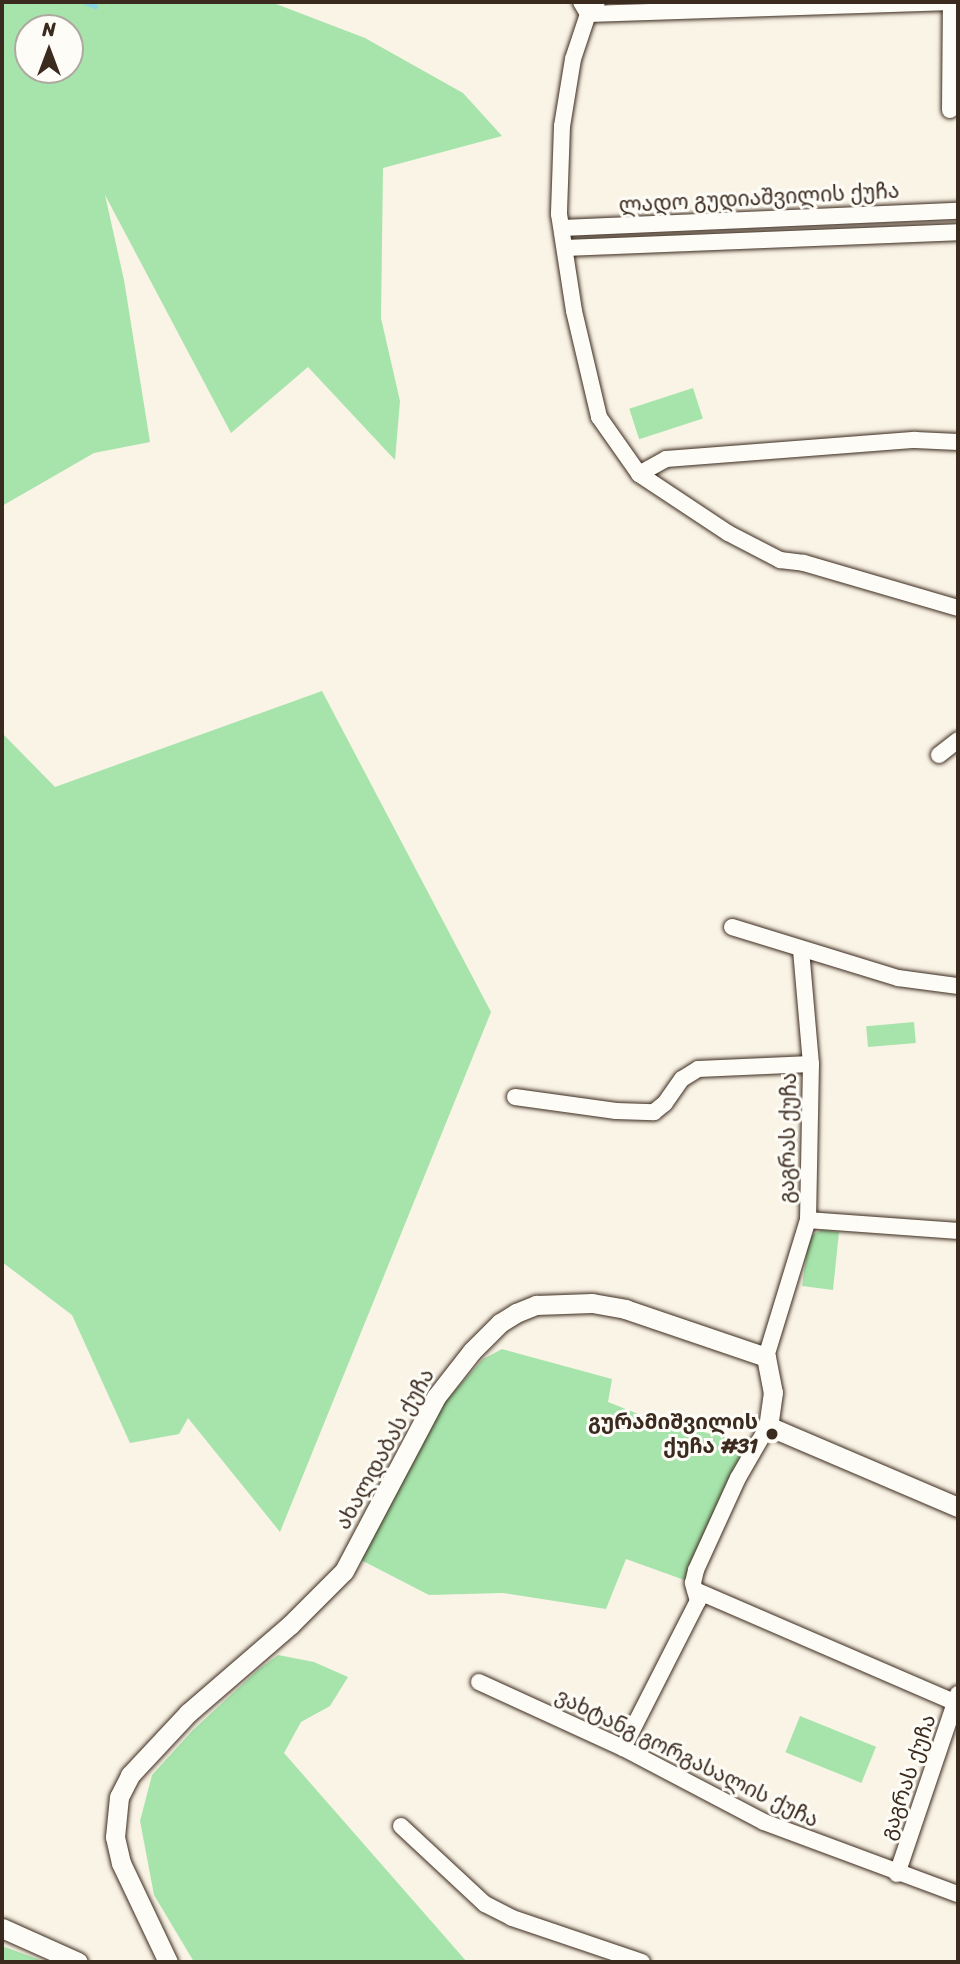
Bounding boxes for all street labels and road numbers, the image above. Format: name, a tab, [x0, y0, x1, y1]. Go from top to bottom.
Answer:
street label: ლადო გუდიაშვილის ქუჩა	[618, 178, 900, 218]
street label: გაგრას ქუჩა	[774, 1072, 802, 1204]
street label: ახალდაბას ქუჩა	[330, 1364, 440, 1534]
street label: ვახტანგ გორგასალის ქუჩა	[551, 1683, 823, 1833]
street label: გაგრას ქუჩა	[875, 1711, 941, 1843]

